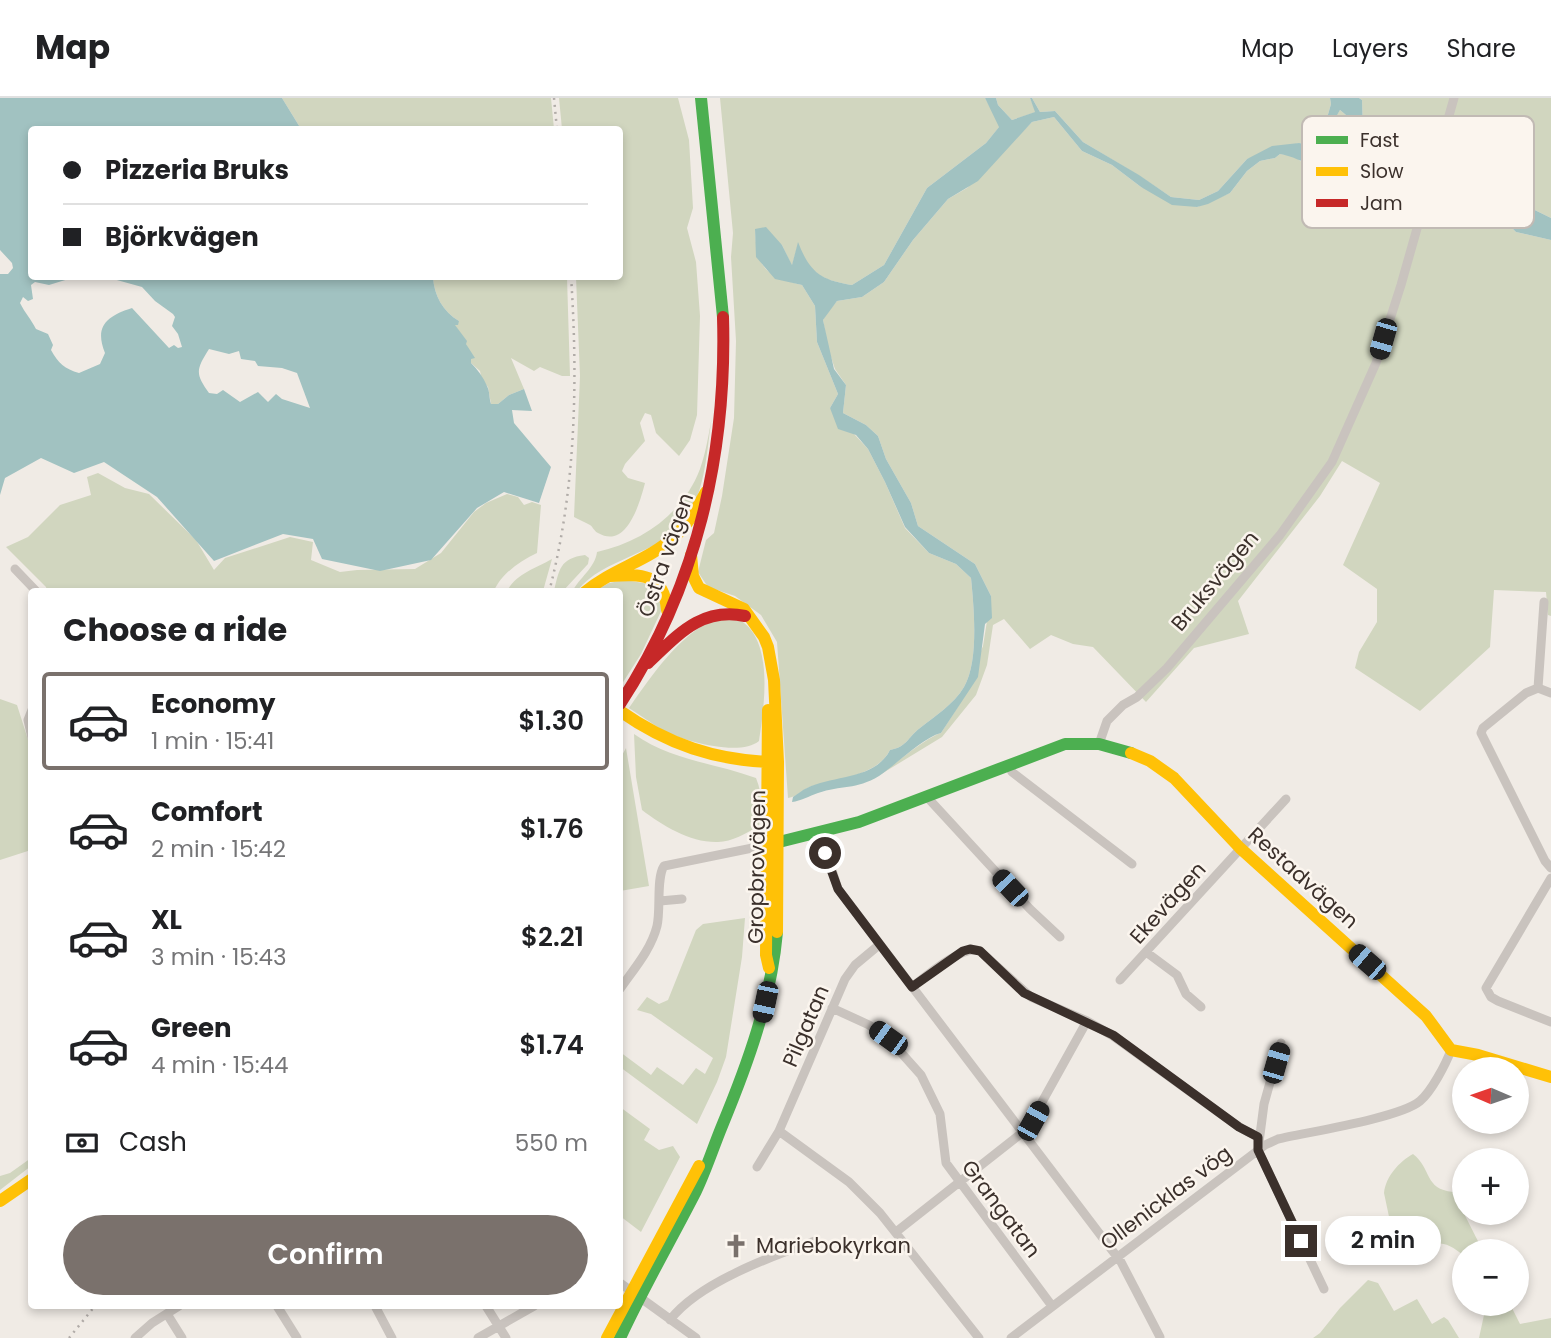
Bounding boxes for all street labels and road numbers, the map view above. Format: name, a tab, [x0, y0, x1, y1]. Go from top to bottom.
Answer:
street label: Östra vägen	[631, 489, 700, 621]
street label: Bruksvägen	[1164, 524, 1265, 637]
street label: Gropbrovägen	[741, 790, 772, 944]
street label: Restadvägen	[1242, 820, 1365, 935]
street label: Ekevägen	[1123, 855, 1212, 950]
street label: Pilgatan	[775, 980, 836, 1071]
street label: Ollenicklas vög	[1094, 1139, 1237, 1257]
street label: Grangatan	[955, 1154, 1048, 1264]

